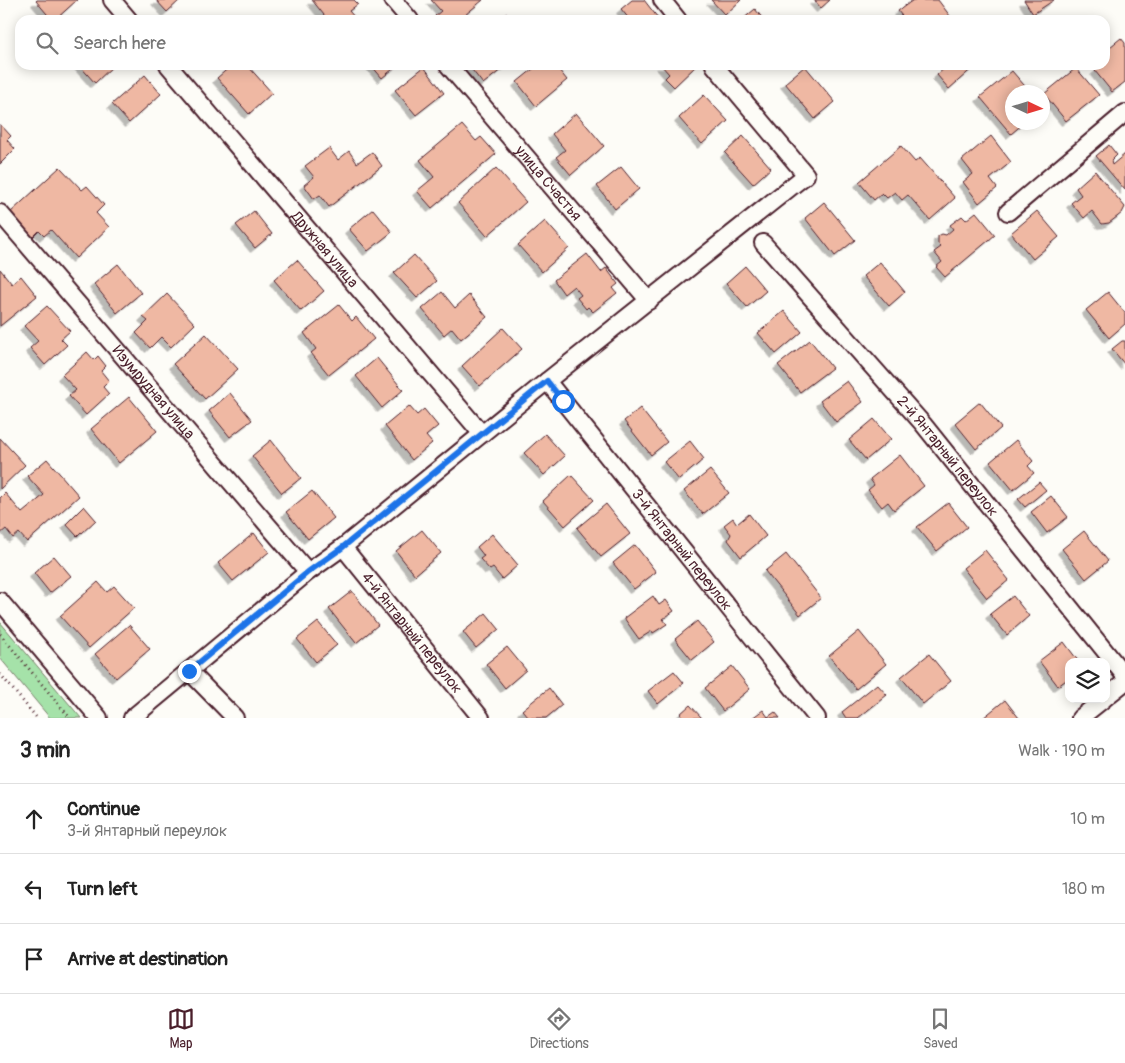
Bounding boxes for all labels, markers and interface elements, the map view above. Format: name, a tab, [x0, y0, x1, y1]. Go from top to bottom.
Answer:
search box	[15, 15, 1110, 70]
icon: search	[33, 29, 61, 57]
text: Search here	[73, 31, 166, 55]
north arrow	[1005, 85, 1050, 130]
street label: улица Счастья	[510, 141, 586, 225]
street label: Дружная улица	[286, 206, 363, 291]
street label: Изумрудная улица	[108, 341, 199, 443]
route start	[552, 390, 575, 413]
street label: 2-й Янтарный переулок	[893, 392, 1003, 520]
street label: 3-й Янтарный переулок	[628, 485, 737, 614]
street label: 4-й Янтарный переулок	[357, 568, 467, 697]
map controls	[1065, 658, 1110, 703]
button: layers	[1065, 658, 1110, 703]
route end	[178, 660, 201, 683]
text: 3 min	[20, 737, 70, 764]
text: Walk · 190 m	[1018, 741, 1105, 761]
text: Continue	[67, 797, 140, 821]
icon: ahead	[20, 805, 48, 833]
text: 10 m	[1070, 809, 1105, 829]
text: 3-й Янтарный переулок	[67, 821, 227, 841]
icon: left	[20, 875, 48, 903]
text: Turn left	[67, 877, 137, 901]
text: 180 m	[1062, 879, 1105, 899]
icon: arrive	[20, 945, 48, 973]
text: Arrive at destination	[67, 947, 228, 971]
tab: Map	[167, 1005, 195, 1052]
tab: Directions	[529, 1005, 589, 1052]
tab: Saved	[923, 1005, 958, 1052]

